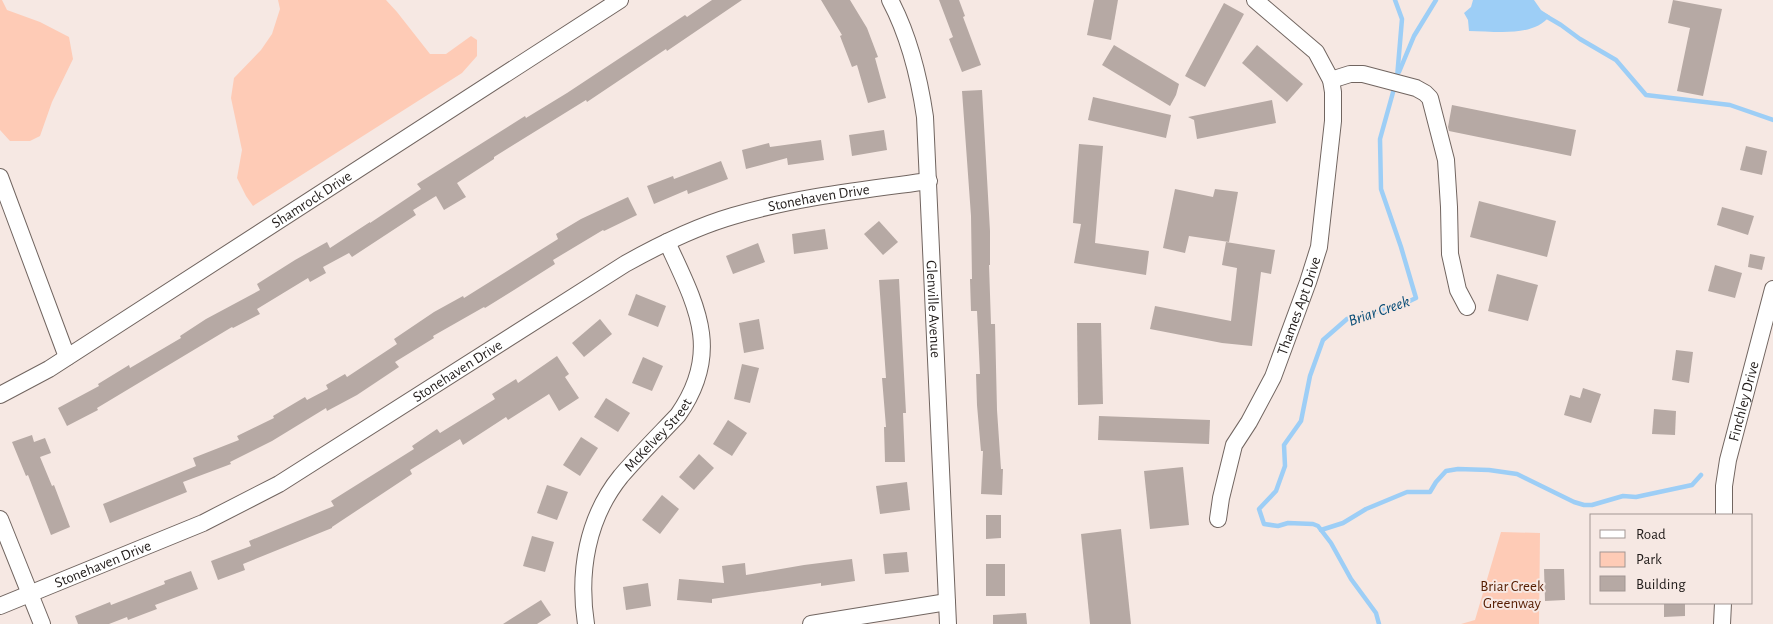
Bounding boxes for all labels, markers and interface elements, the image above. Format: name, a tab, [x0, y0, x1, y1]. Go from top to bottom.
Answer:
street label: Shamrock Drive	[269, 168, 354, 231]
street label: Stonehaven Drive	[767, 182, 870, 214]
street label: Thames Apt Drive	[1274, 255, 1323, 357]
street label: Glenville Avenue	[924, 260, 943, 358]
water label: Briar Creek	[1346, 293, 1412, 329]
street label: Stonehaven Drive	[410, 337, 505, 405]
street label: Finchley Drive	[1726, 360, 1761, 443]
street label: McKelvey Street	[621, 396, 694, 474]
legend	[1590, 514, 1753, 604]
text: Road	[1636, 527, 1666, 542]
street label: Stonehaven Drive	[52, 538, 153, 590]
text: Park	[1636, 552, 1662, 567]
text: Building	[1636, 577, 1686, 592]
park label: Briar Creek Greenway	[1480, 579, 1544, 611]

